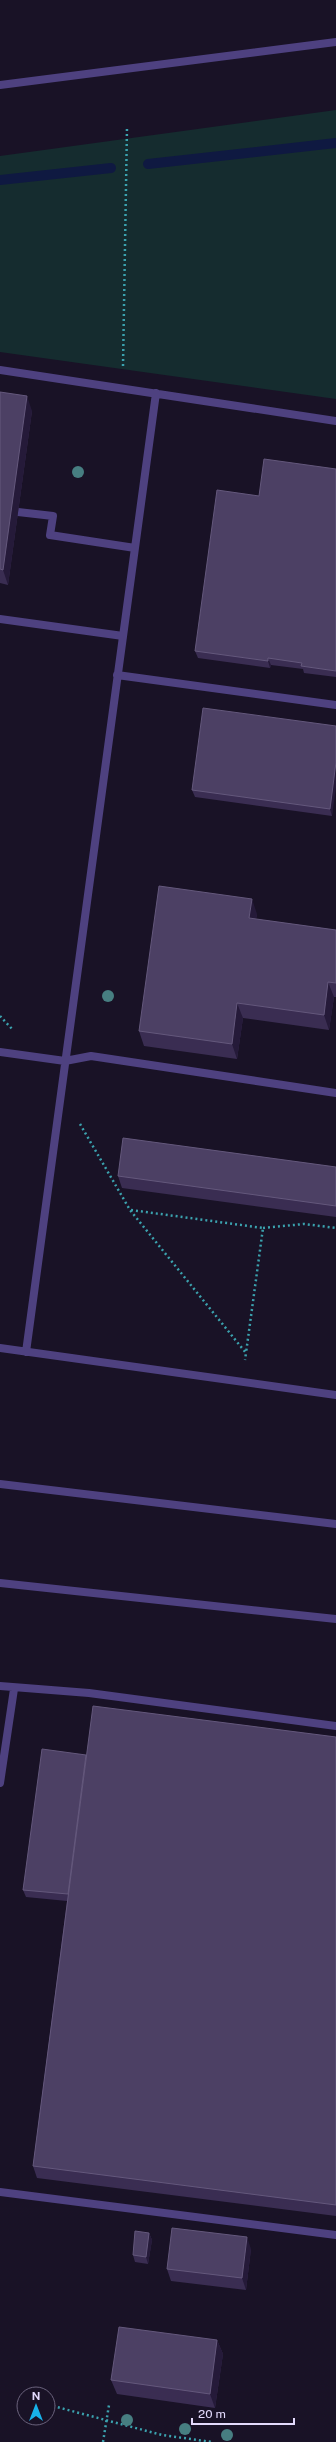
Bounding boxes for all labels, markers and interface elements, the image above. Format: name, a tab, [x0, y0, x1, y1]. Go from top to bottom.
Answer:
north arrow	[16, 2386, 56, 2426]
text: N	[32, 2390, 40, 2402]
scale bar	[192, 2400, 294, 2426]
text: 20 m	[198, 2407, 226, 2421]

